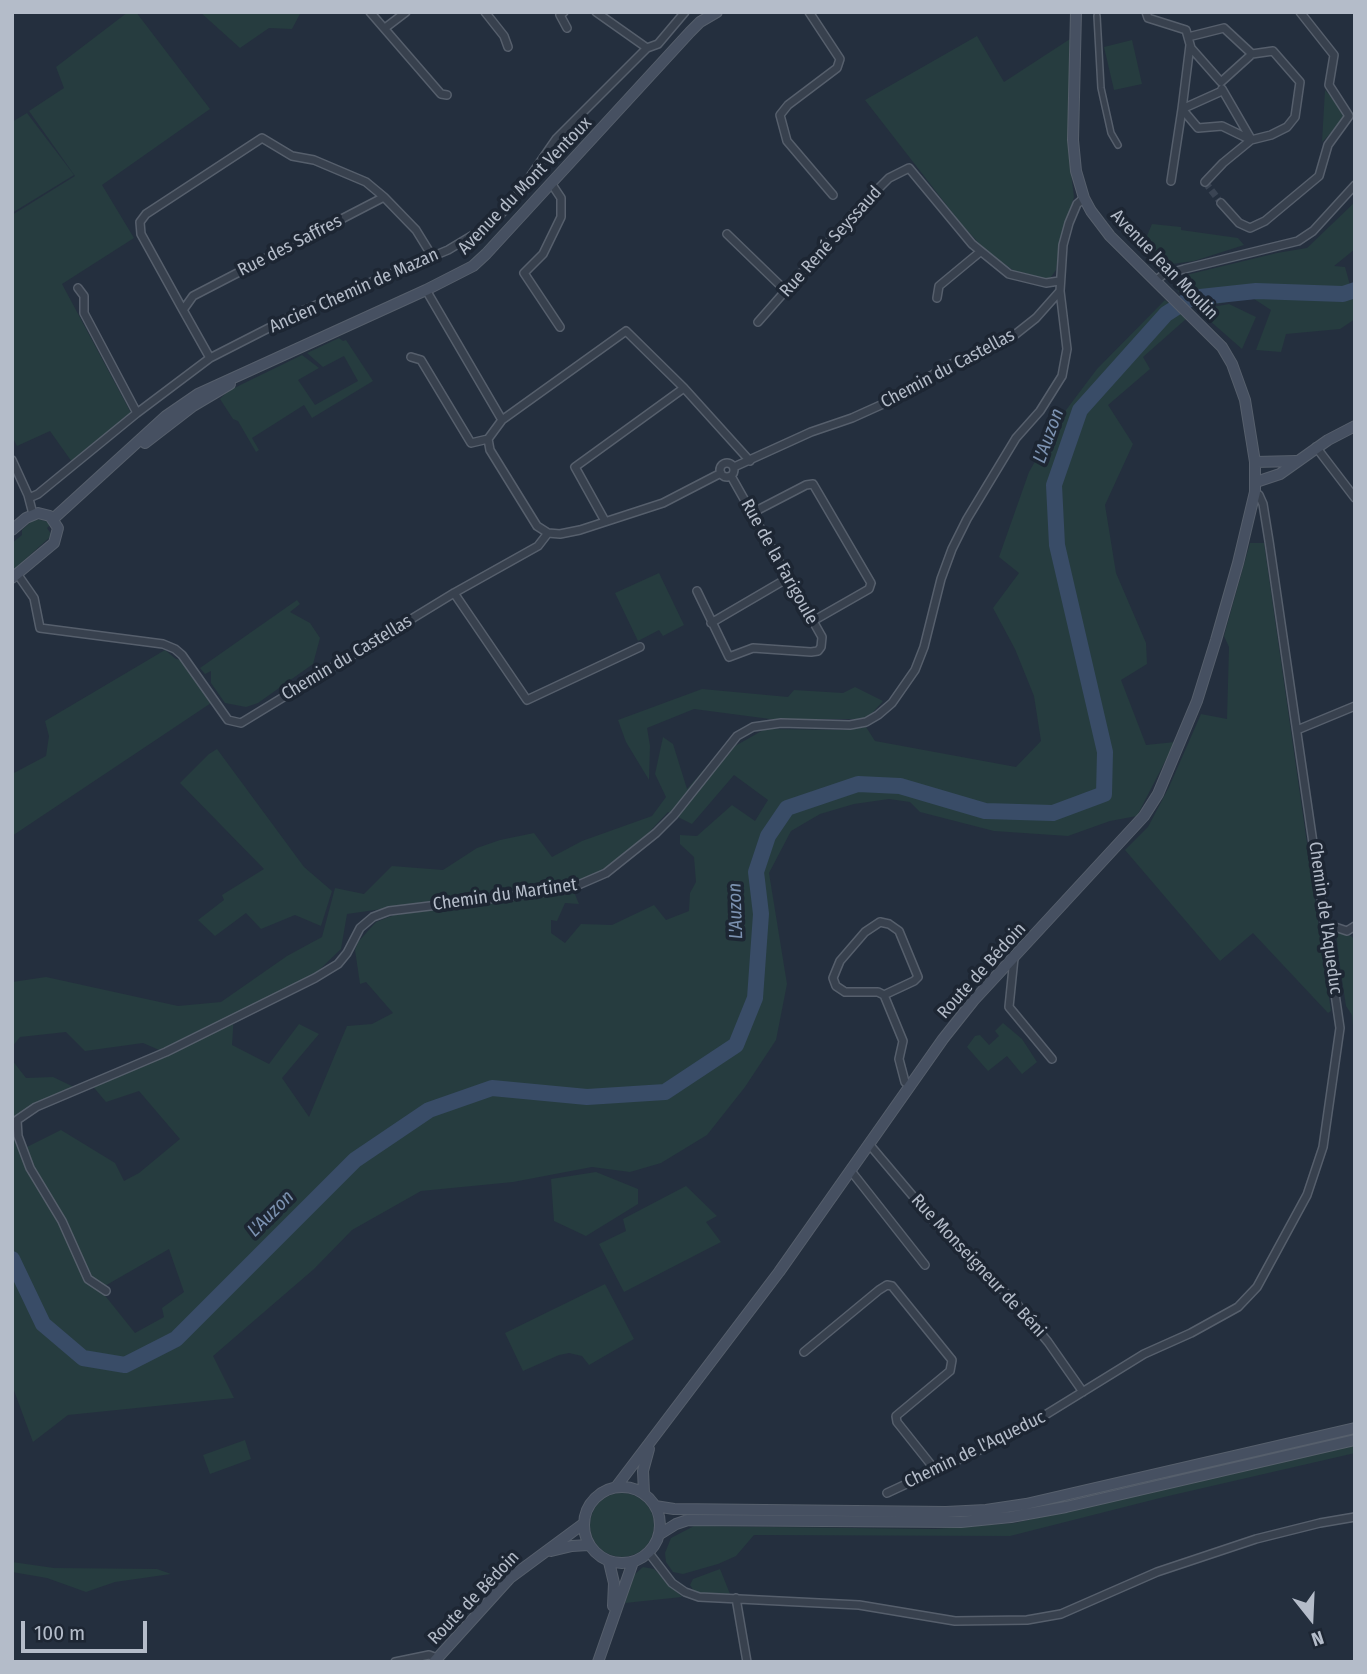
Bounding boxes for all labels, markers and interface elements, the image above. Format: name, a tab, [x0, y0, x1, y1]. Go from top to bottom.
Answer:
street label: Avenue du Mont Ventoux	[454, 113, 596, 259]
street label: Rue René Seyssaud	[775, 182, 887, 302]
street label: Avenue Jean Moulin	[1106, 205, 1222, 325]
street label: Rue des Saffres	[234, 211, 346, 281]
street label: Ancien Chemin de Mazan	[266, 244, 442, 338]
street label: Chemin du Castellas	[877, 325, 1019, 413]
water label: L'Auzon	[1029, 406, 1069, 466]
street label: Rue de la Farigoule	[736, 496, 822, 628]
street label: Chemin du Castellas	[278, 611, 416, 705]
street label: Chemin de l'Aqueduc	[1304, 840, 1346, 996]
street label: Chemin du Martinet	[432, 874, 578, 916]
water label: L'Auzon	[724, 882, 748, 940]
street label: Route de Bédoin	[933, 919, 1031, 1023]
water label: L'Auzon	[243, 1186, 299, 1242]
street label: Rue Monseigneur de Béni	[906, 1190, 1050, 1342]
street label: Chemin de l'Aqueduc	[901, 1407, 1049, 1493]
street label: Route de Bédoin	[424, 1547, 524, 1649]
north arrow	[1276, 1583, 1346, 1653]
scale bar	[24, 1608, 150, 1652]
text: 100 m	[34, 1620, 85, 1646]
text: N	[1309, 1626, 1327, 1651]

